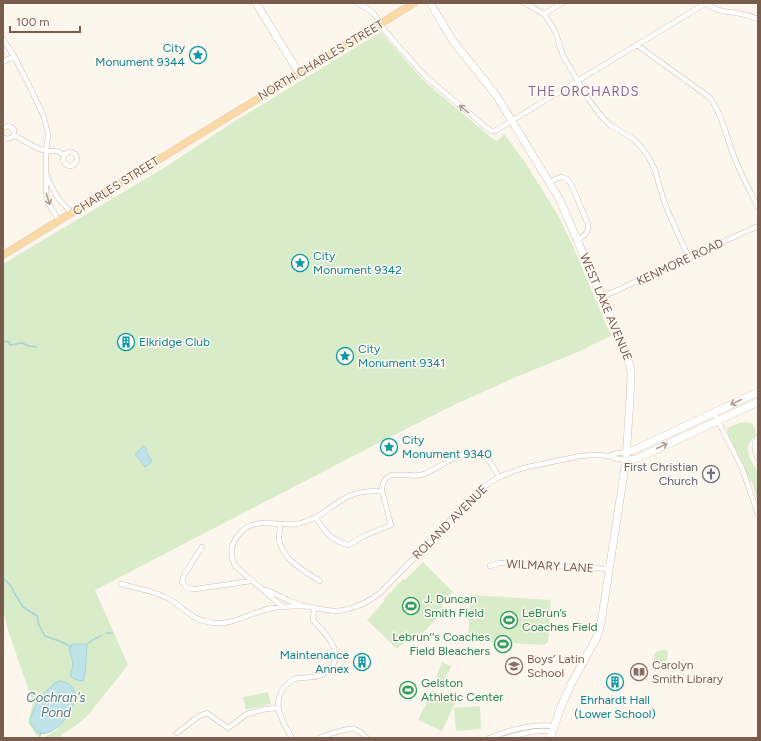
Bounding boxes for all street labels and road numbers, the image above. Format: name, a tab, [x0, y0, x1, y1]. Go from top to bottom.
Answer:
street label: NORTH CHARLES STREET	[256, 17, 387, 103]
street label: CHARLES STREET	[70, 154, 162, 218]
street label: KENMORE ROAD	[634, 236, 726, 288]
street label: WEST LAKE AVENUE	[577, 251, 635, 363]
street label: ROLAND AVENUE	[410, 482, 490, 562]
street label: WILMARY LANE	[506, 557, 594, 575]

